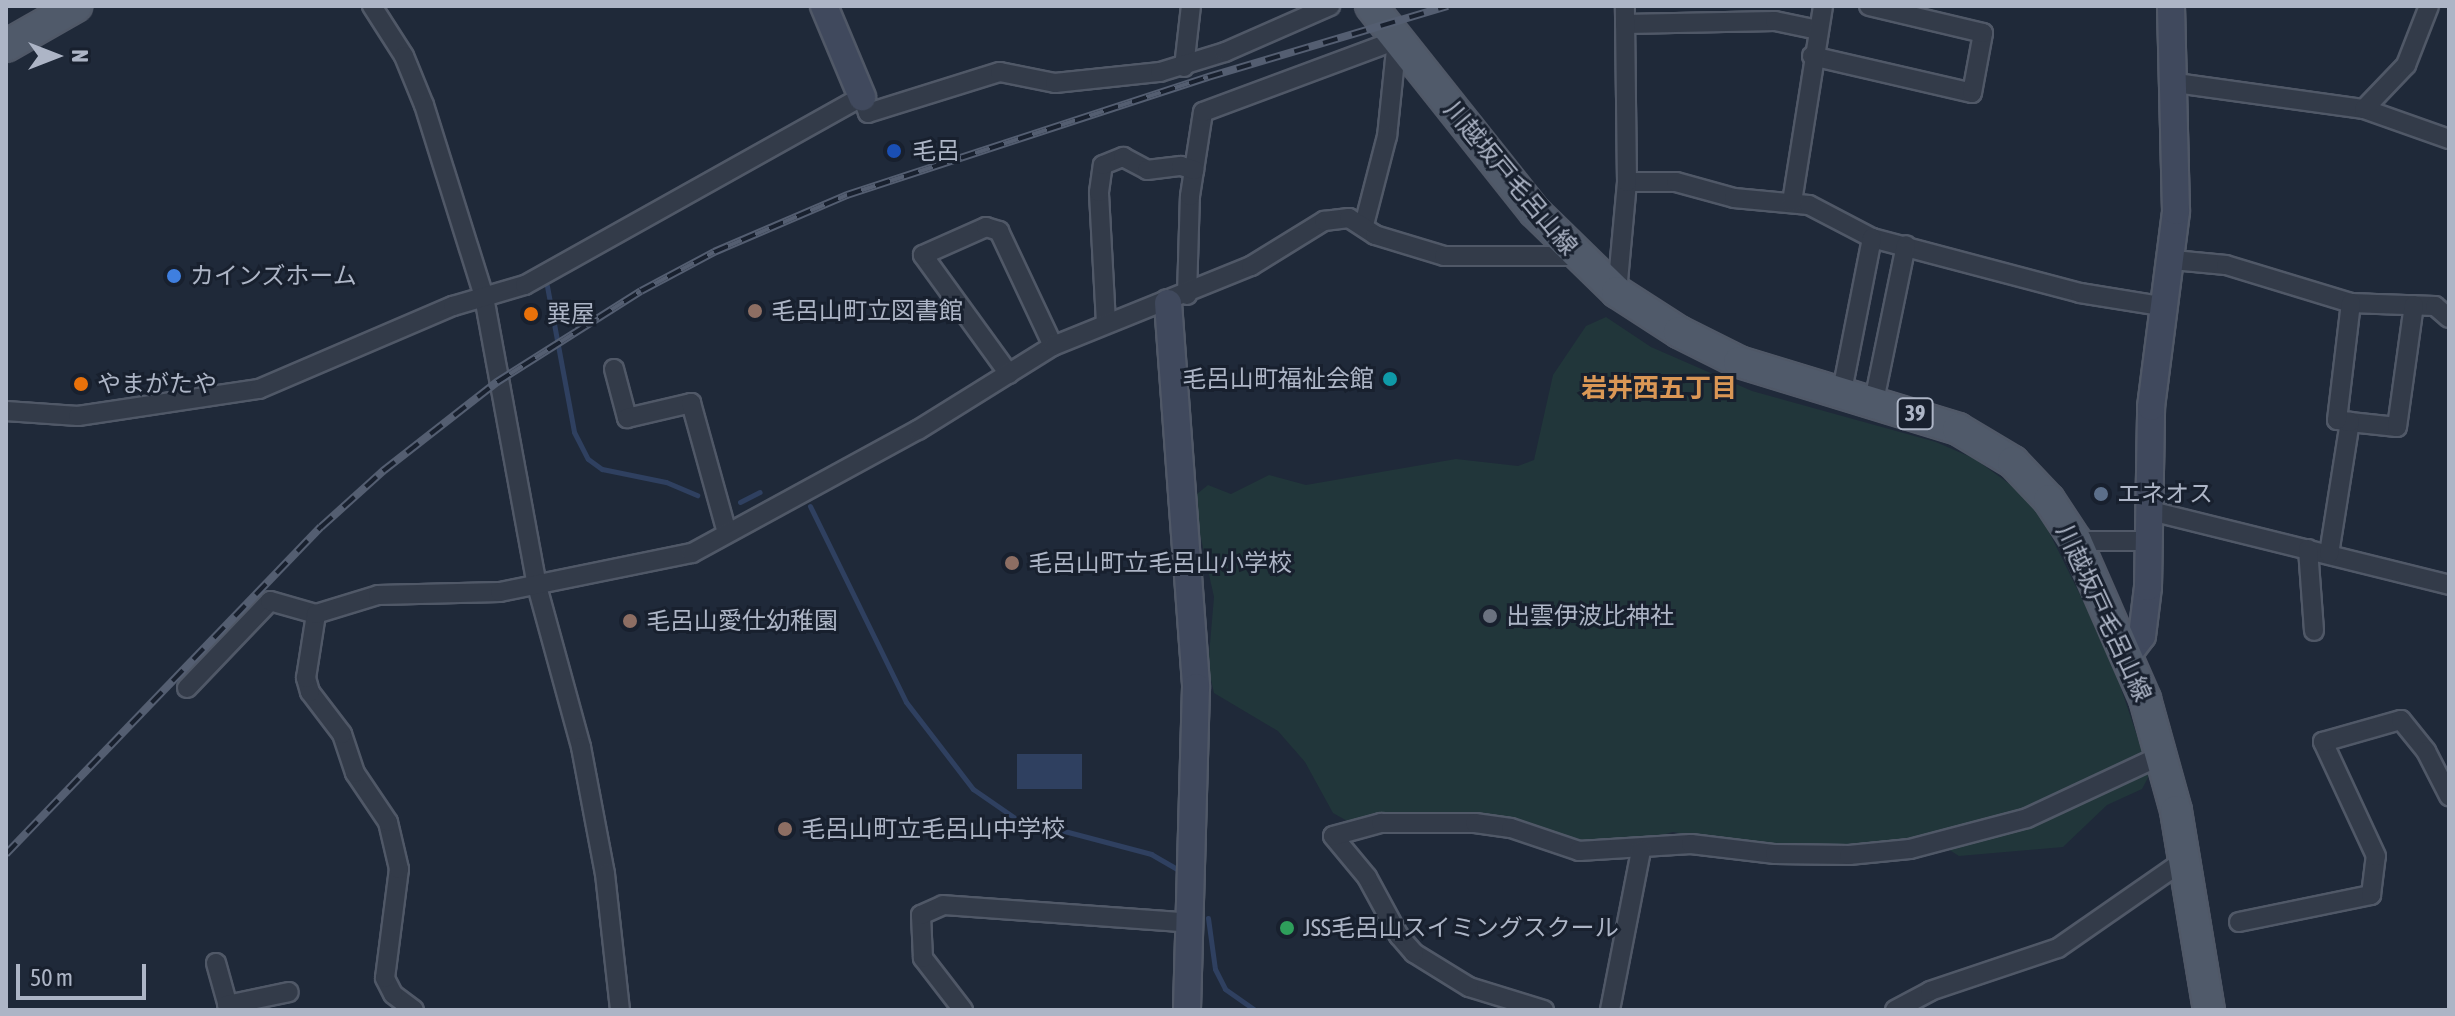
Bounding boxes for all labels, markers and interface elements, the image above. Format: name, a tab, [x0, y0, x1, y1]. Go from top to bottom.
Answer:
north arrow	[16, 16, 96, 96]
text: N	[67, 50, 93, 62]
street label: 川越坂戸毛呂山線	[1438, 95, 1584, 261]
place label: 毛呂	[912, 137, 960, 165]
marker: 毛呂	[883, 140, 905, 162]
place label: カインズホーム	[190, 262, 358, 290]
marker: カインズホーム	[165, 267, 183, 285]
place label: 毛呂山町立図書館	[771, 297, 963, 325]
place label: 巽屋	[547, 300, 595, 328]
marker: 毛呂山町立図書館	[746, 302, 764, 320]
marker: 巽屋	[522, 305, 540, 323]
place label: 毛呂山町福祉会館	[1182, 365, 1374, 393]
place label: やまがたや	[97, 370, 217, 398]
marker: 毛呂山町福祉会館	[1381, 370, 1399, 388]
district label: 岩井西五丁目	[1581, 373, 1737, 405]
marker: やまがたや	[72, 375, 90, 393]
road number: 39	[1895, 396, 1935, 432]
place label: エネオス	[2117, 480, 2213, 508]
marker: エネオス	[2092, 485, 2110, 503]
street label: 川越坂戸毛呂山線	[2050, 520, 2158, 706]
place label: 毛呂山町立毛呂山小学校	[1028, 549, 1292, 577]
marker: 毛呂山町立毛呂山小学校	[1003, 554, 1021, 572]
place label: 出雲伊波比神社	[1506, 602, 1674, 630]
place label: 毛呂山愛仕幼稚園	[646, 607, 838, 635]
marker: 出雲伊波比神社	[1481, 607, 1499, 625]
marker: 毛呂山愛仕幼稚園	[621, 612, 639, 630]
place label: 毛呂山町立毛呂山中学校	[801, 815, 1065, 843]
marker: 毛呂山町立毛呂山中学校	[776, 820, 794, 838]
place label: JSS毛呂山スイミングスクール	[1303, 914, 1619, 942]
marker: JSS毛呂山スイミングスクール	[1278, 919, 1296, 937]
scale bar	[20, 948, 150, 998]
text: 50 m	[30, 964, 73, 991]

